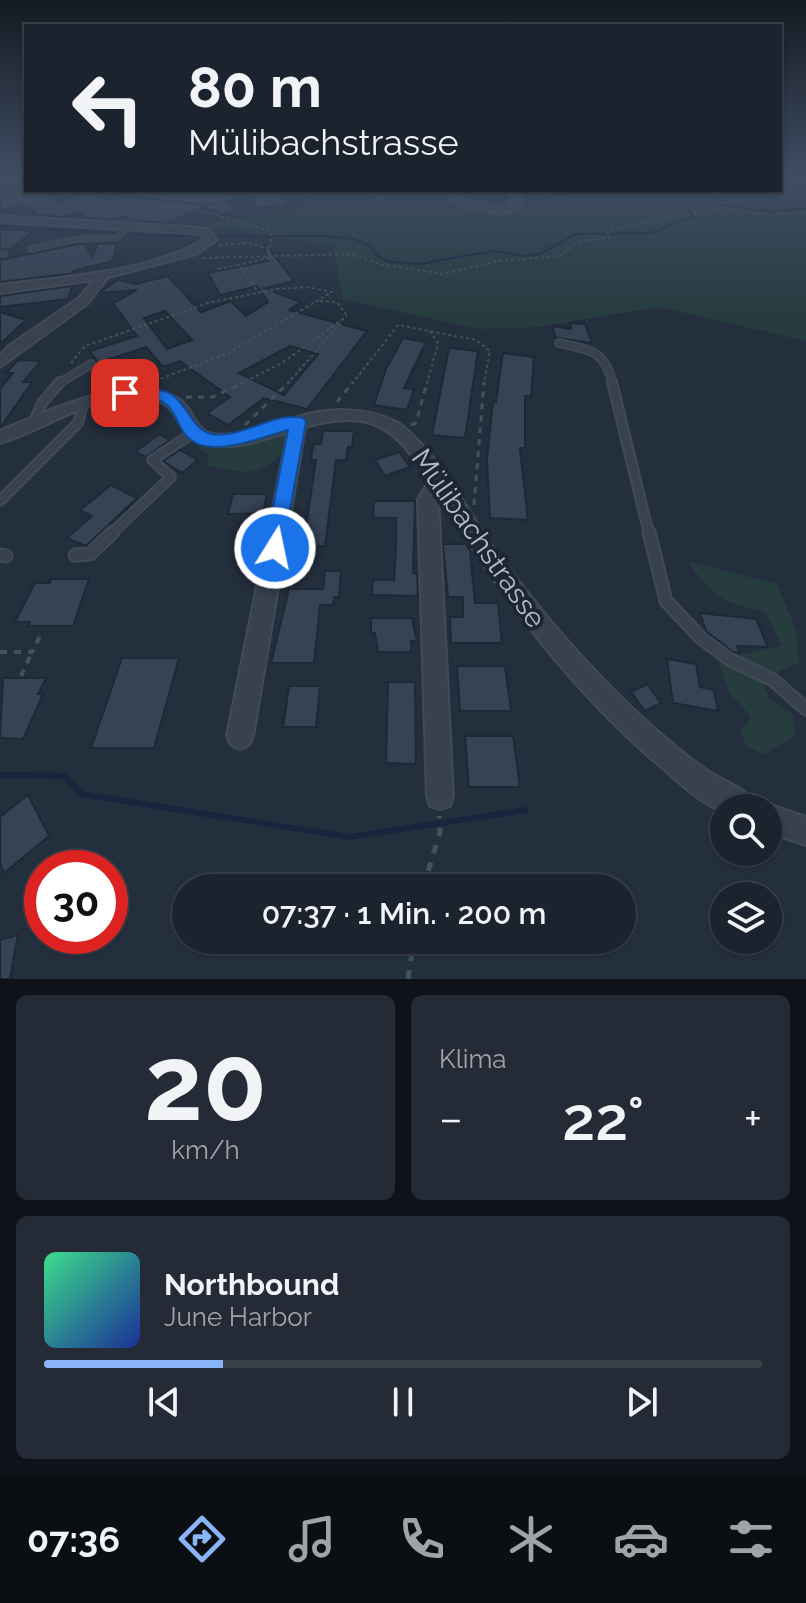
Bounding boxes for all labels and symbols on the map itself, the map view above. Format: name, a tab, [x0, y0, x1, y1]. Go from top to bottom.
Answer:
pin	[91, 359, 159, 427]
street label: Mülibachstrasse	[405, 443, 552, 634]
position arrow	[233, 506, 317, 590]
speed limit sign: 30	[24, 850, 128, 954]

